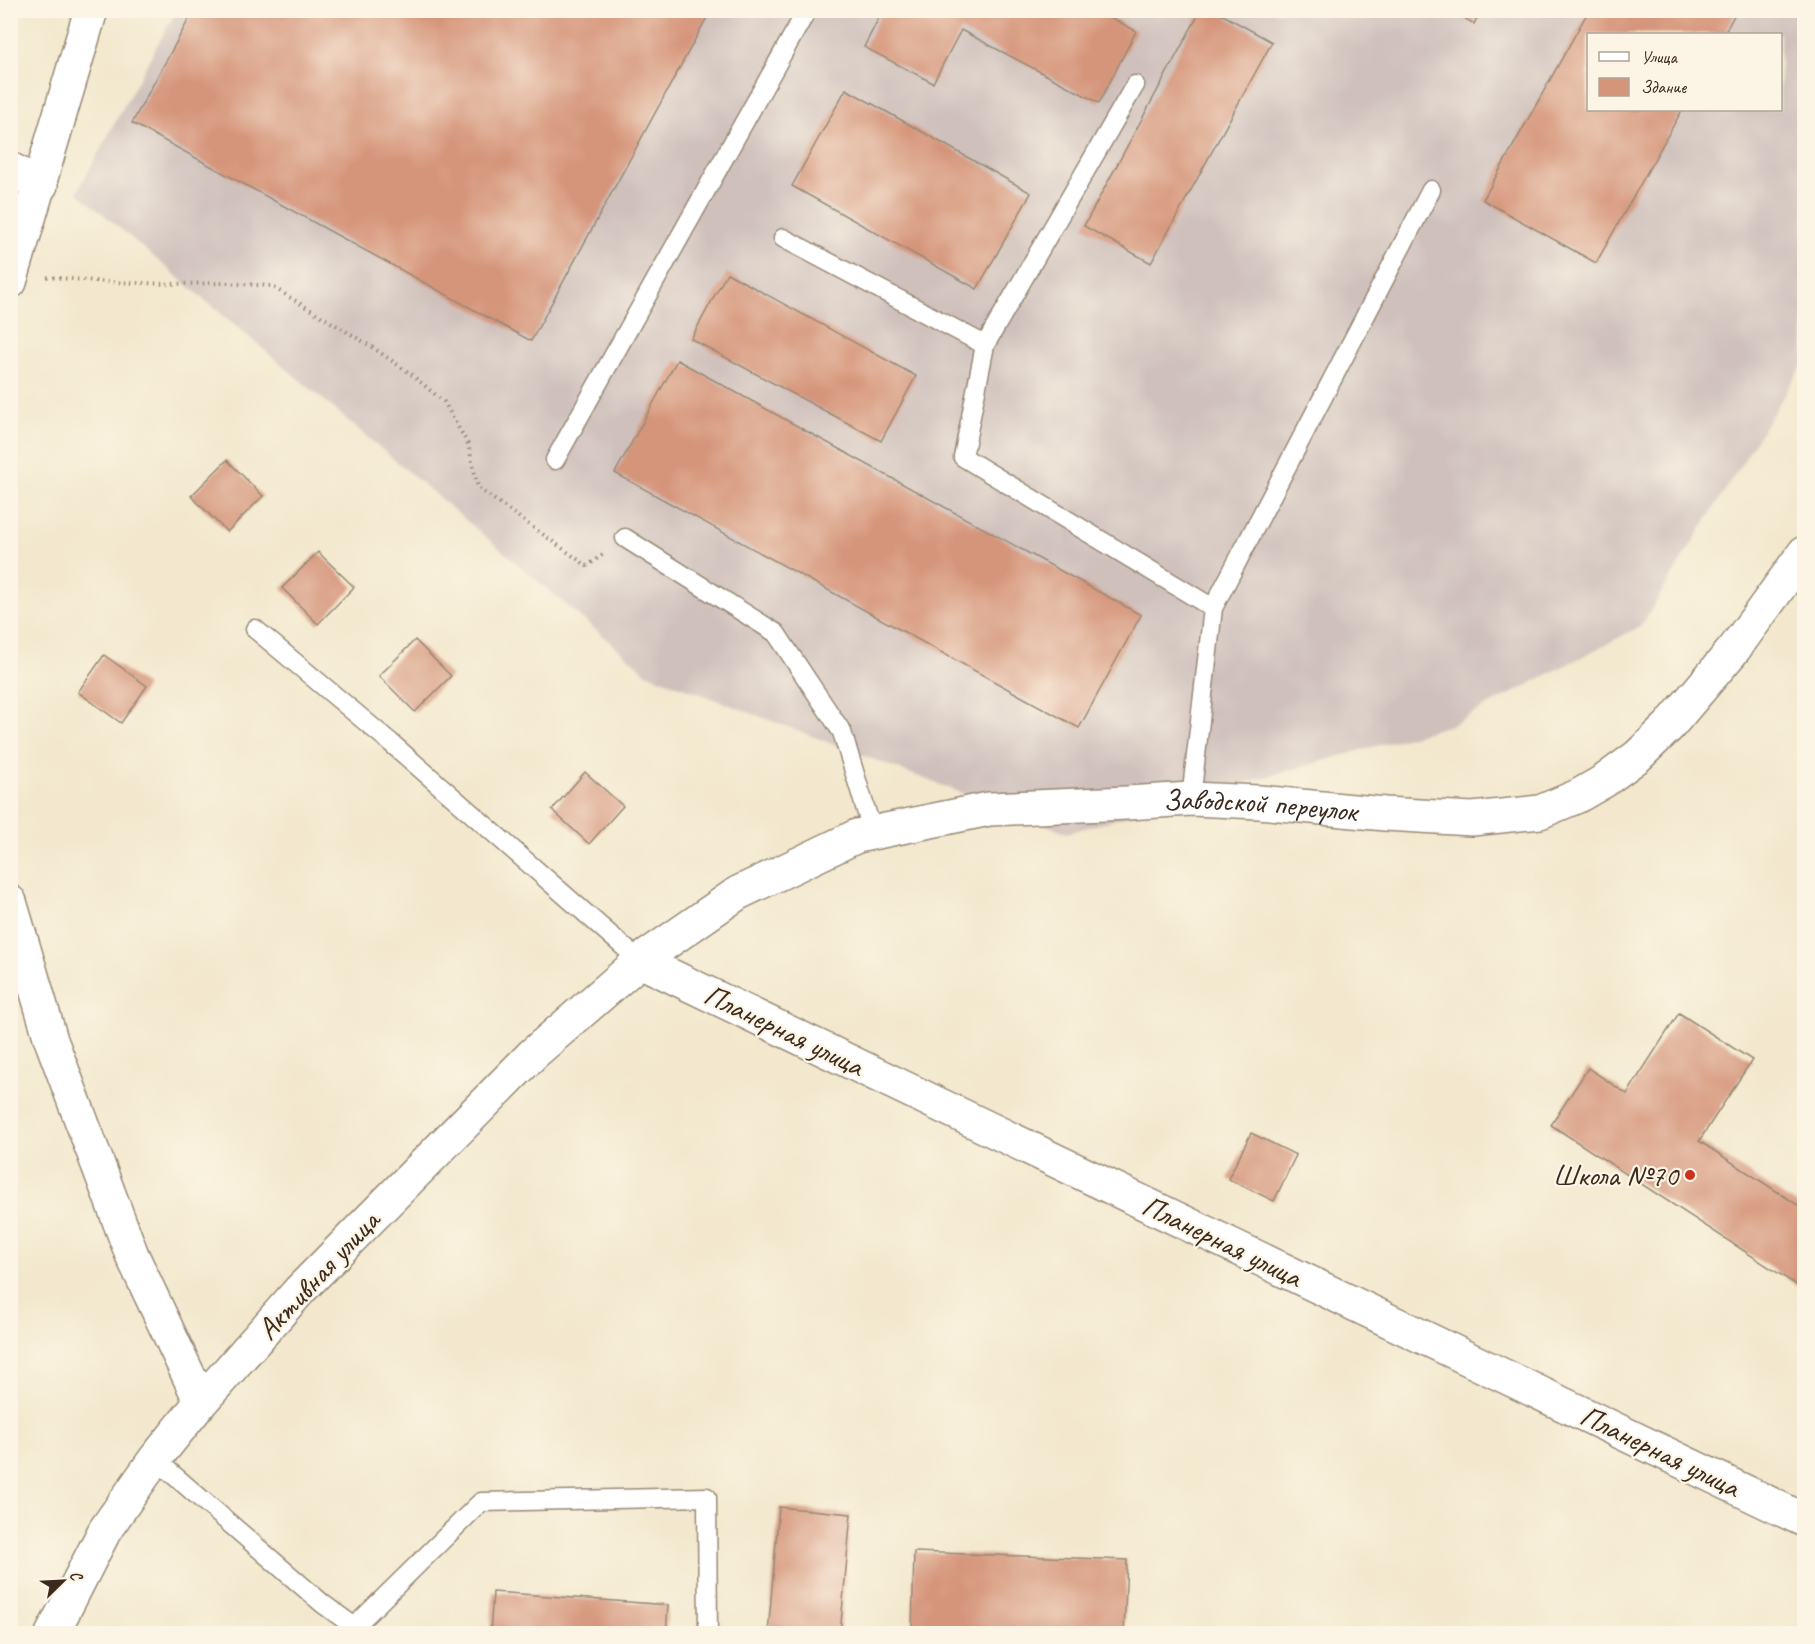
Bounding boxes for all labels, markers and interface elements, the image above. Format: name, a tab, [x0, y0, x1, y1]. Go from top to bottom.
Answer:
legend	[1587, 33, 1782, 111]
text: Улица	[1641, 46, 1678, 68]
text: Здание	[1641, 76, 1687, 98]
street label: Заводской переулок	[1162, 780, 1362, 831]
street label: Планерная улица	[698, 975, 872, 1086]
place label: Школа №70	[1553, 1156, 1680, 1194]
marker: Школа №70	[1683, 1168, 1697, 1182]
street label: Планерная улица	[1136, 1186, 1310, 1297]
street label: Активная улица	[249, 1201, 389, 1348]
street label: Планерная улица	[1574, 1396, 1748, 1507]
north arrow	[33, 1551, 93, 1611]
text: С	[65, 1568, 87, 1585]

